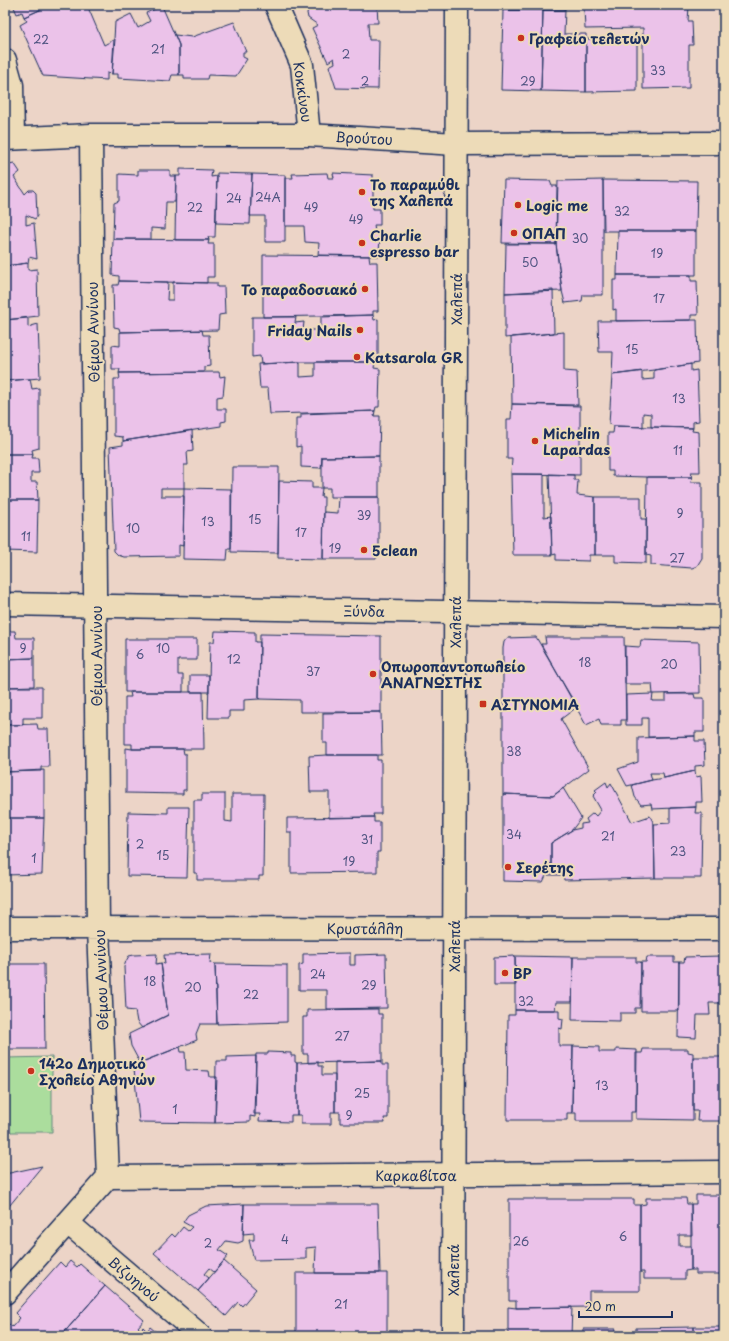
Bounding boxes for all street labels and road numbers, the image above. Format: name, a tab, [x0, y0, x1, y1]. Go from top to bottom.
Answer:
street label: Κοκκίνου	[288, 60, 318, 124]
street label: Βρούτου	[335, 126, 393, 150]
street label: Χαλεπά	[446, 273, 467, 325]
street label: Θέμου Αννίνου	[82, 281, 104, 383]
street label: Χαλεπά	[445, 596, 466, 648]
street label: Ξύνδα	[343, 600, 385, 622]
street label: Θέμου Αννίνου	[86, 606, 107, 706]
street label: Κρυστάλλη	[327, 918, 403, 939]
street label: Χαλεπά	[444, 920, 465, 972]
street label: Θέμου Αννίνου	[89, 929, 113, 1031]
street label: Καρκαβίτσα	[375, 1165, 457, 1186]
street label: Χαλεπά	[443, 1244, 464, 1296]
street label: Βιζυηνού	[104, 1251, 164, 1307]

